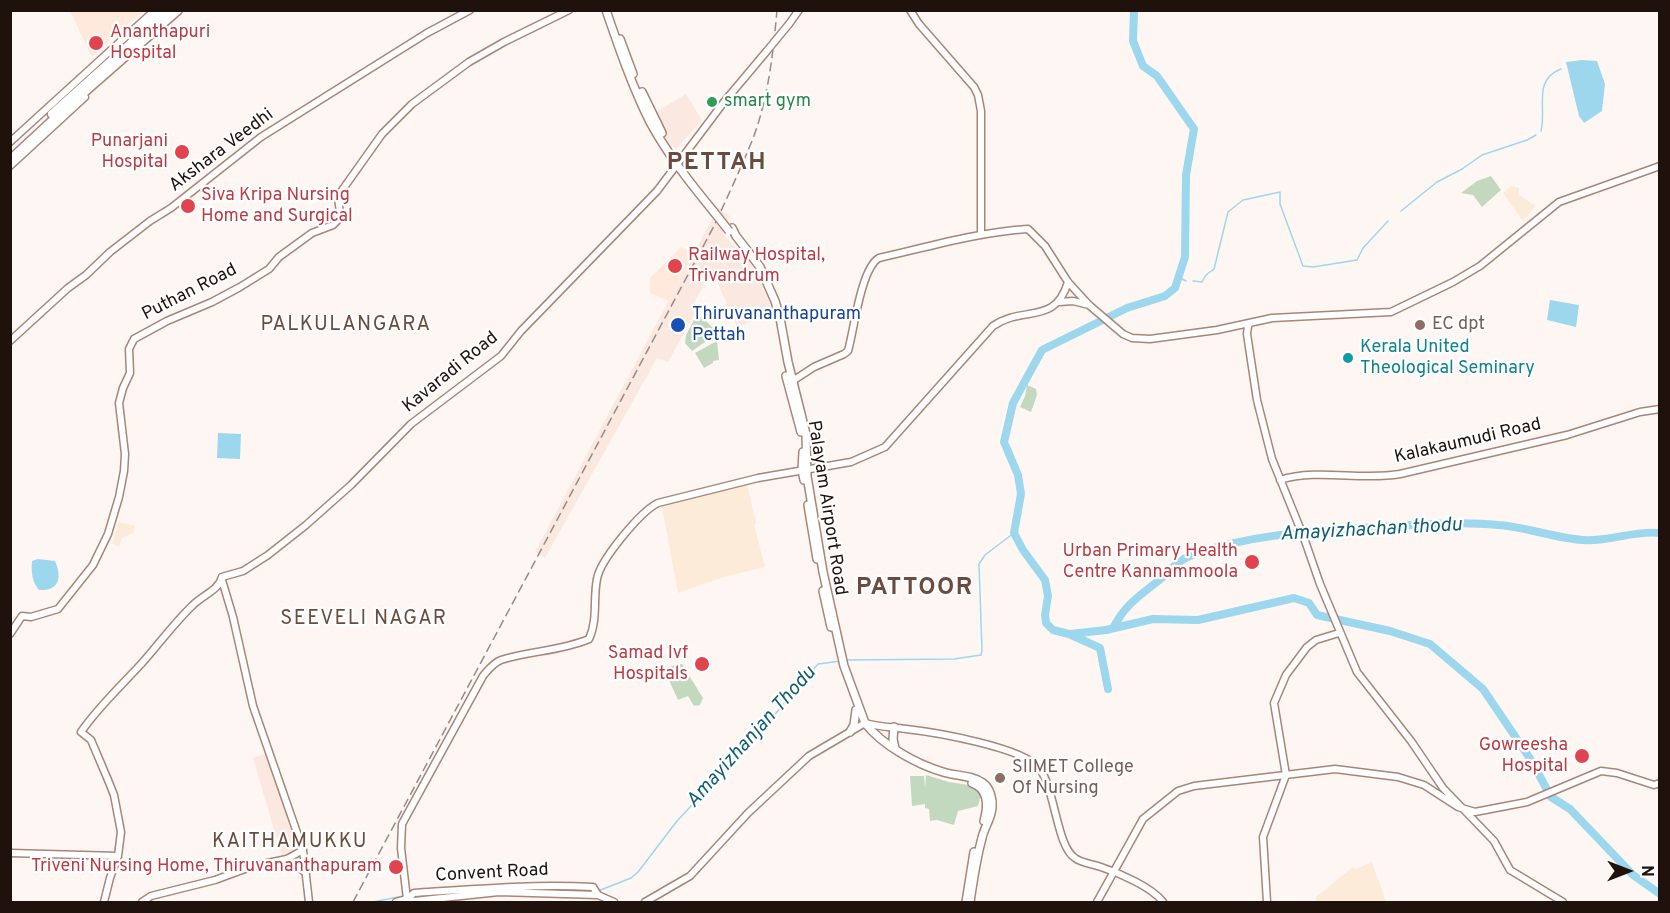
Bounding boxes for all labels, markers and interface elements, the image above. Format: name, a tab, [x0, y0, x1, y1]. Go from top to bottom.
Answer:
place label: Ananthapuri Hospital	[110, 22, 210, 64]
marker: Ananthapuri Hospital	[87, 34, 105, 52]
place label: smart gym	[724, 91, 811, 113]
marker: smart gym	[705, 95, 719, 109]
street label: Akshara Veedhi	[166, 105, 278, 197]
place label: Punarjani Hospital	[91, 131, 168, 174]
marker: Punarjani Hospital	[173, 143, 191, 161]
district label: PETTAH	[667, 150, 767, 178]
place label: Siva Kripa Nursing Home and Surgical	[201, 185, 353, 228]
marker: Siva Kripa Nursing Home and Surgical	[179, 197, 197, 215]
place label: Railway Hospital, Trivandrum	[688, 245, 825, 288]
marker: Railway Hospital, Trivandrum	[666, 257, 684, 275]
street label: Puthan Road	[139, 260, 241, 326]
place label: Thiruvananthapuram Pettah	[692, 304, 861, 346]
district label: PALKULANGARA	[260, 314, 432, 338]
place label: EC dpt	[1432, 314, 1485, 336]
marker: Thiruvananthapuram Pettah	[669, 316, 687, 334]
marker: EC dpt	[1413, 318, 1427, 332]
street label: Kavaradi Road	[399, 328, 503, 418]
place label: Kerala United Theological Seminary	[1360, 337, 1535, 380]
marker: Kerala United Theological Seminary	[1341, 351, 1355, 365]
street label: Kalakaumudi Road	[1393, 415, 1543, 469]
street label: Palayam Airport Road	[801, 419, 851, 597]
water label: Amayizhachan thodu	[1280, 514, 1462, 548]
place label: Urban Primary Health Centre Kannammoola	[1062, 541, 1238, 584]
marker: Urban Primary Health Centre Kannammoola	[1243, 553, 1261, 571]
district label: PATTOOR	[856, 575, 974, 603]
district label: SEEVELI NAGAR	[280, 608, 448, 632]
place label: Samad Ivf Hospitals	[608, 643, 688, 686]
marker: Samad Ivf Hospitals	[693, 655, 711, 673]
water label: Amayizhanjan Thodu	[682, 662, 822, 814]
place label: Gowreesha Hospital	[1479, 735, 1568, 777]
marker: Gowreesha Hospital	[1573, 747, 1591, 765]
place label: SIIMET College Of Nursing	[1012, 757, 1134, 800]
marker: SIIMET College Of Nursing	[993, 771, 1007, 785]
district label: KAITHAMUKKU	[212, 831, 368, 855]
north arrow	[1598, 841, 1658, 901]
place label: Triveni Nursing Home, Thiruvananthapuram	[31, 856, 382, 878]
marker: Triveni Nursing Home, Thiruvananthapuram	[387, 858, 405, 876]
street label: Convent Road	[435, 860, 549, 888]
text: N	[1636, 865, 1656, 877]

